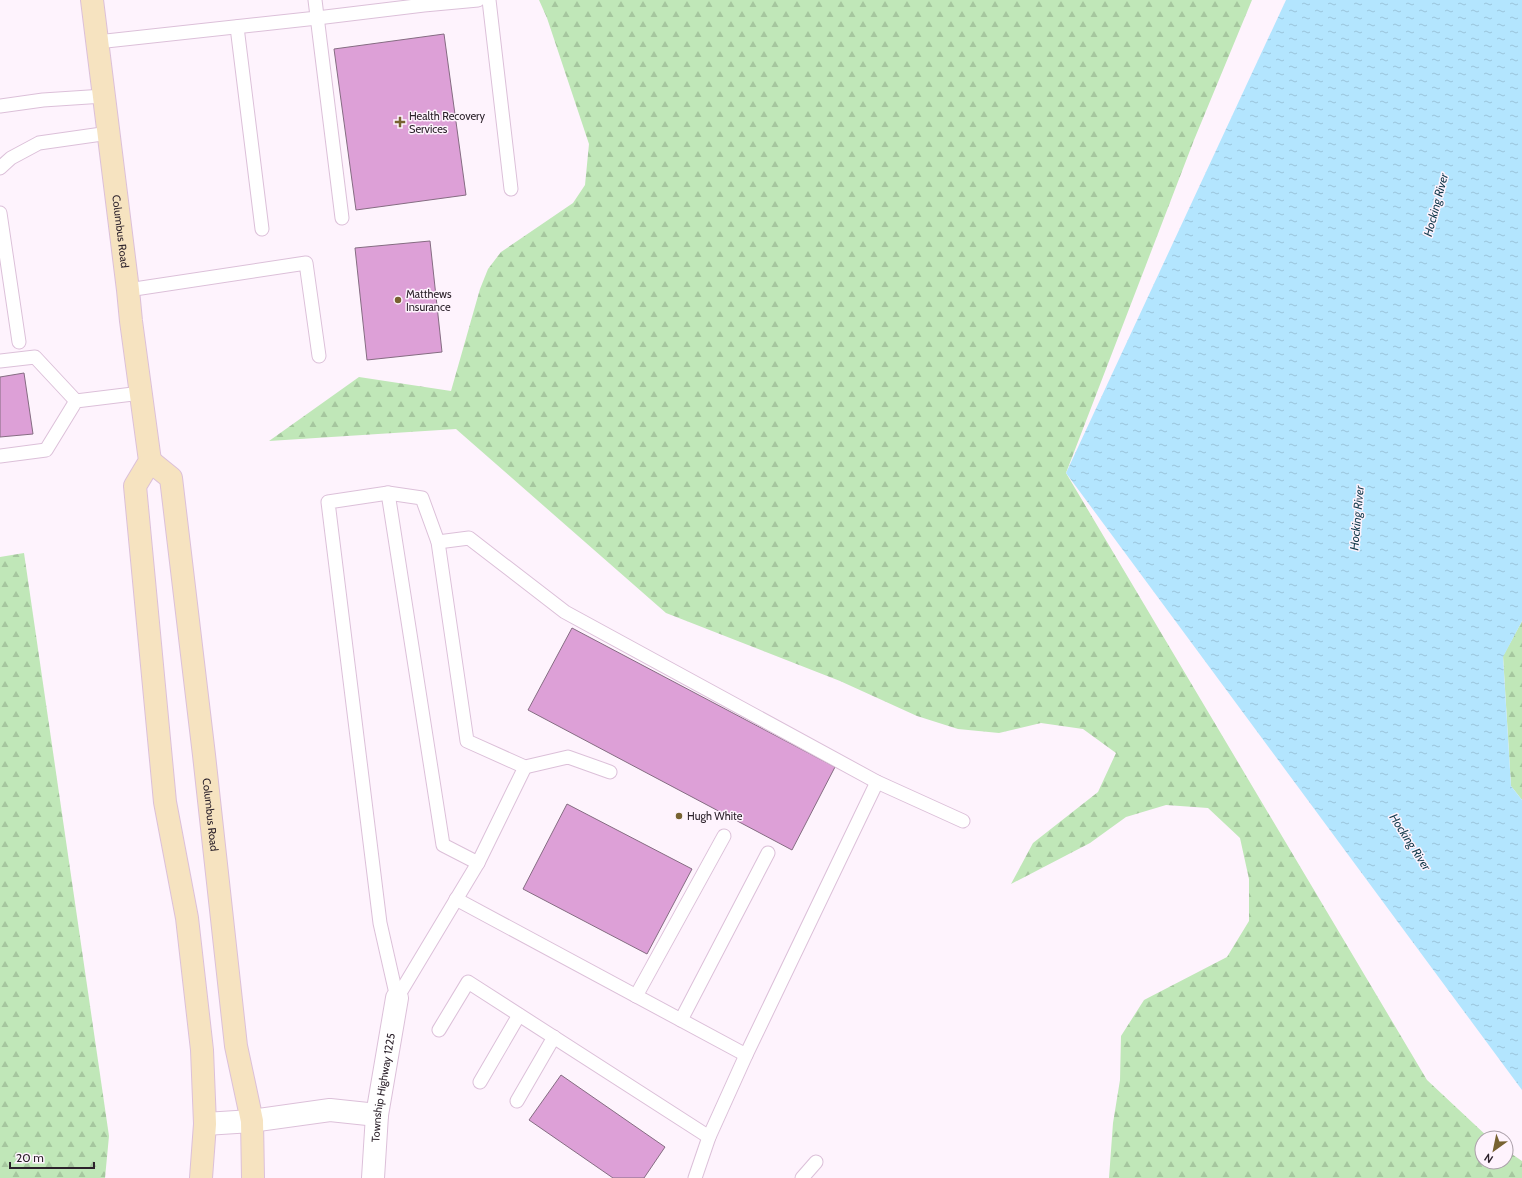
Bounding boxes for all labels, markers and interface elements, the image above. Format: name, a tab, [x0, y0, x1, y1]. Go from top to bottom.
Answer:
place label: Health Recovery Services	[409, 109, 486, 136]
marker: Health Recovery Services	[394, 116, 406, 128]
water label: Hocking River	[1420, 170, 1451, 238]
street label: Columbus Road	[109, 194, 132, 269]
place label: Matthews Insurance	[406, 287, 452, 314]
marker: Matthews Insurance	[393, 295, 403, 305]
water label: Hocking River	[1346, 484, 1367, 551]
street label: Columbus Road	[200, 777, 222, 852]
place label: Hugh White	[687, 809, 743, 823]
water label: Hocking River	[1386, 810, 1435, 874]
marker: Hugh White	[674, 811, 684, 821]
street label: Township Highway 1225	[368, 1032, 398, 1143]
north arrow	[1474, 1130, 1514, 1170]
scale bar	[10, 1144, 94, 1170]
text: 20 m	[16, 1150, 44, 1165]
text: N	[1481, 1150, 1496, 1166]

